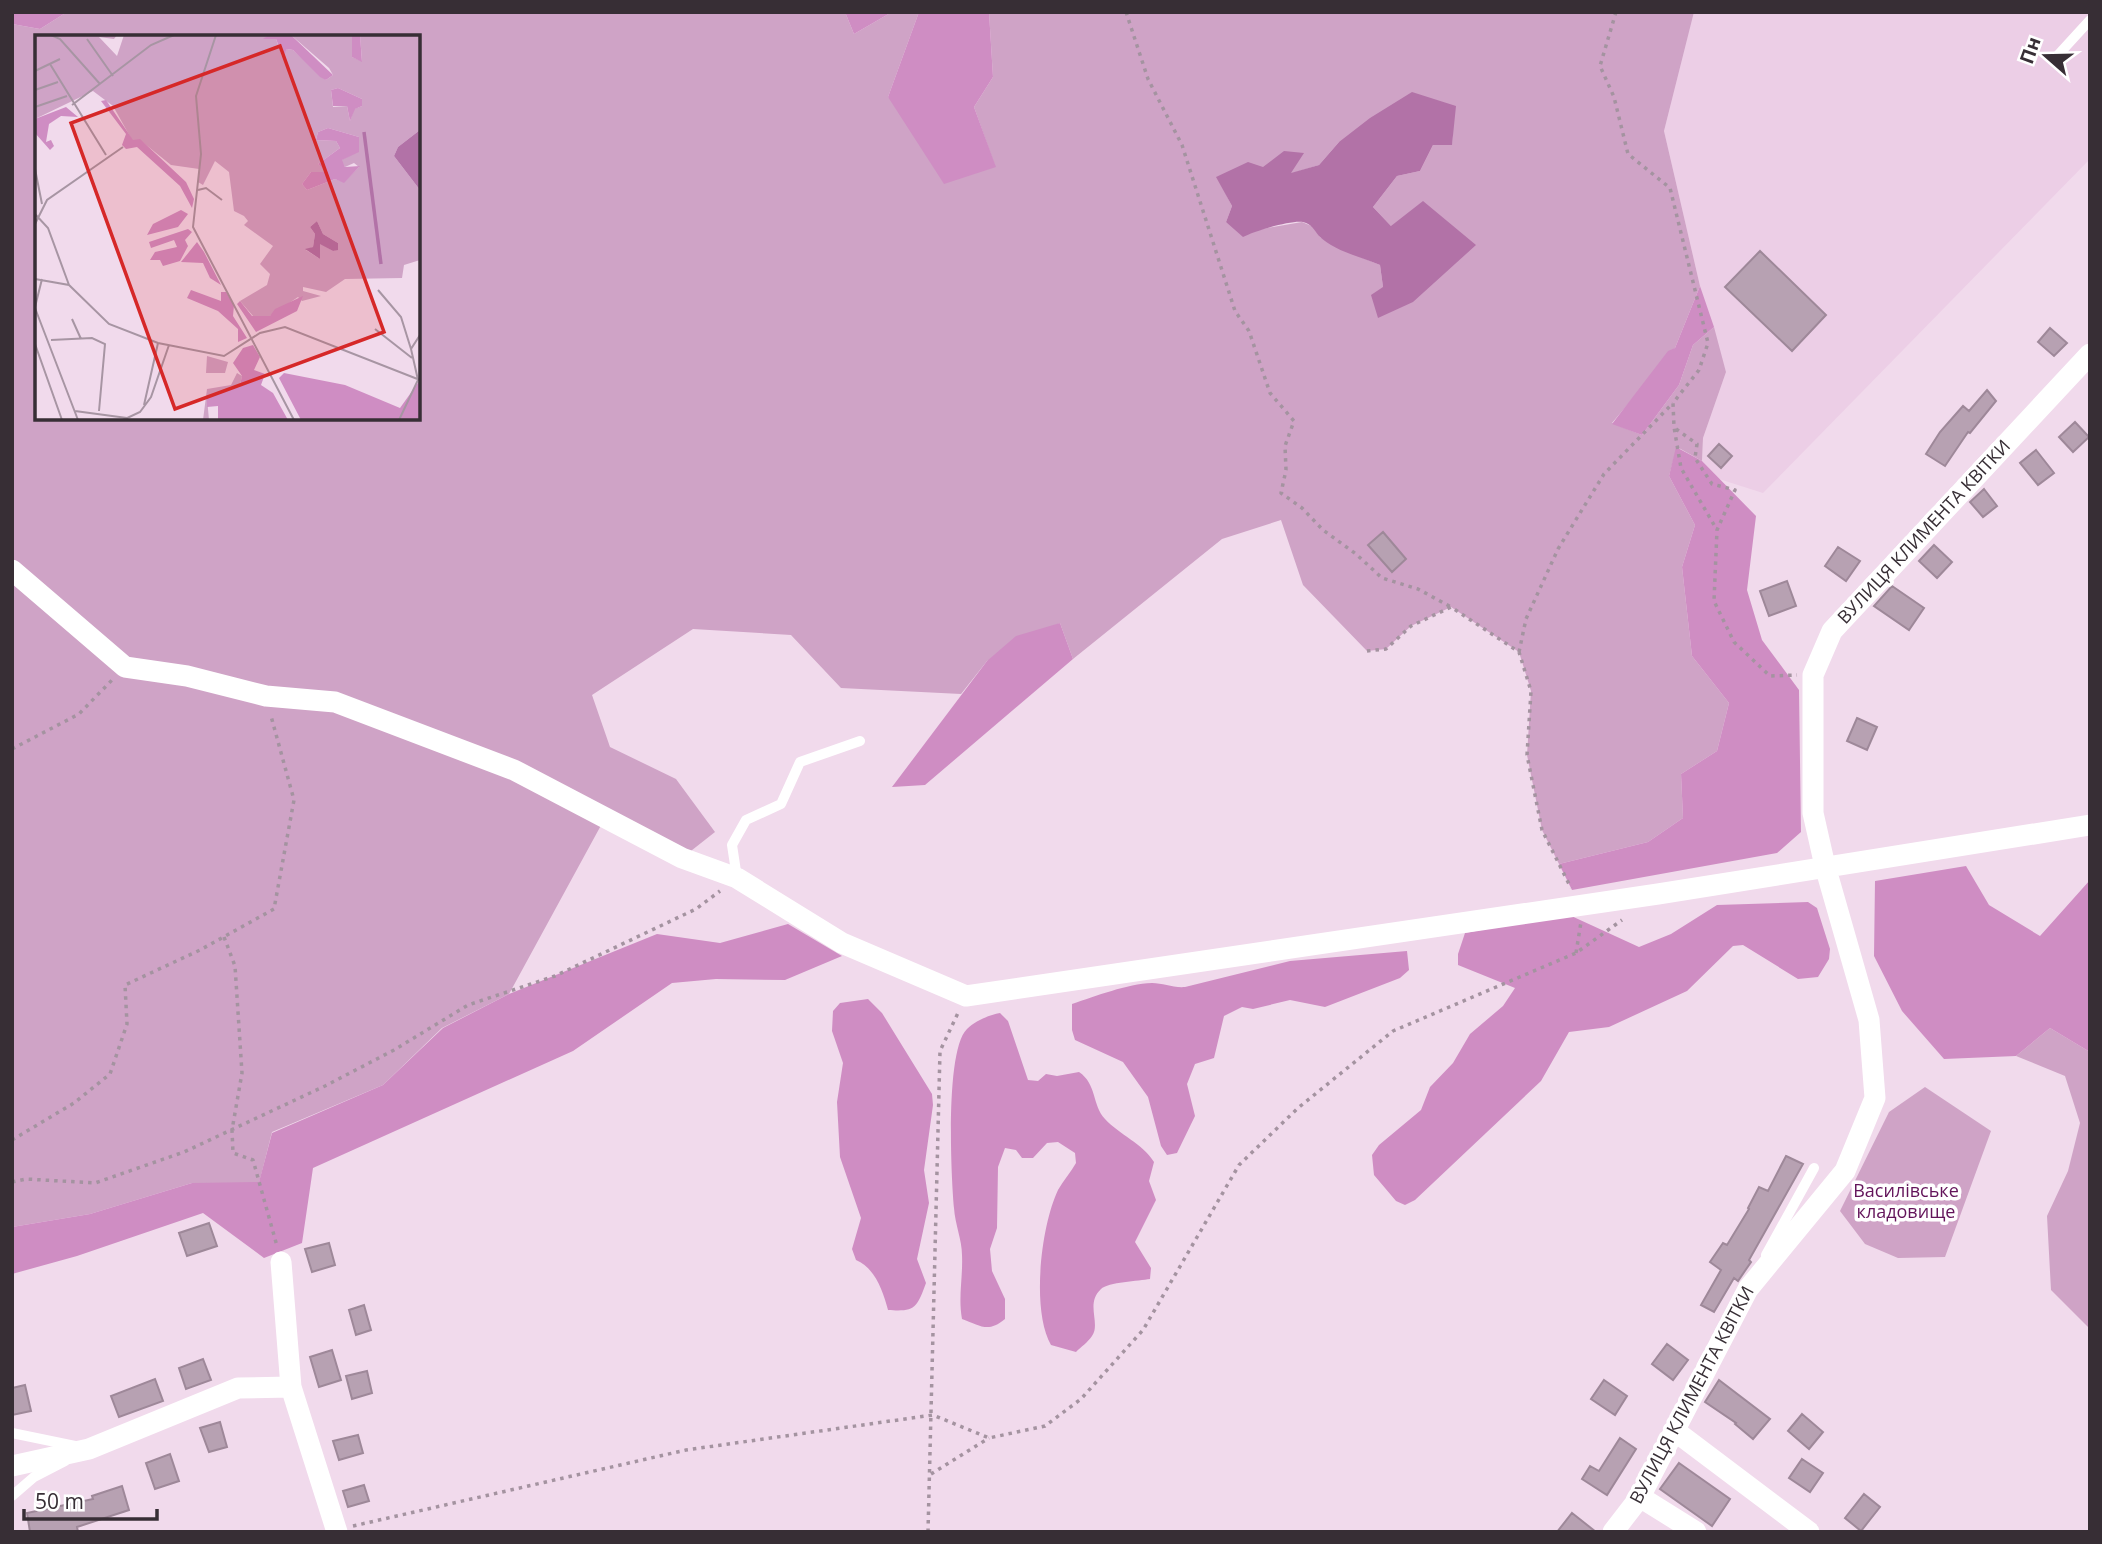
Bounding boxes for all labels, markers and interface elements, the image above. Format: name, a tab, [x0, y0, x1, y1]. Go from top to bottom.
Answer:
north arrow	[2011, 21, 2081, 91]
text: Пн	[2013, 33, 2047, 67]
inset map	[35, 35, 420, 420]
street label: ВУЛИЦЯ КЛИМЕНТА КВІТКИ	[1832, 434, 2015, 628]
park label: Василівське кладовище	[1853, 1178, 1959, 1223]
street label: ВУЛИЦЯ КЛИМЕНТА КВІТКИ	[1623, 1281, 1759, 1508]
scale bar	[24, 1478, 158, 1522]
text: 50 m	[35, 1487, 84, 1515]

